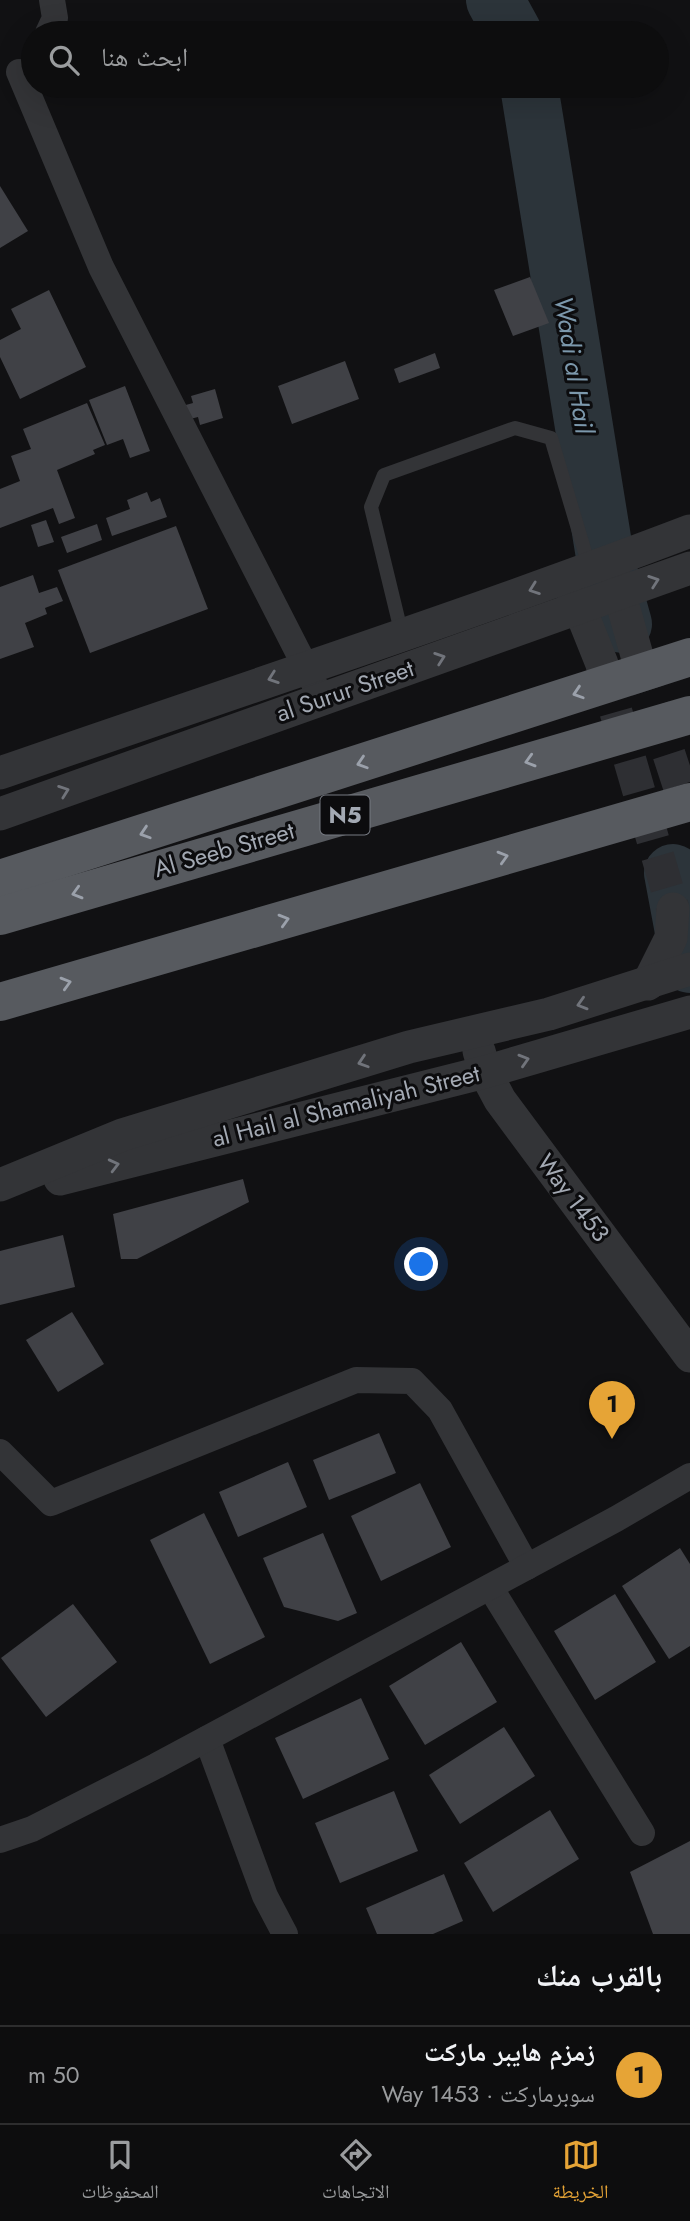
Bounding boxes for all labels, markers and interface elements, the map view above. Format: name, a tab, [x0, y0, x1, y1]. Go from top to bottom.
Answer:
search box	[21, 21, 669, 98]
text: ابحث هنا	[101, 38, 188, 76]
icon: search	[45, 41, 83, 79]
water label: Wadi al Hail	[544, 294, 604, 437]
one-way arrow	[648, 575, 660, 589]
one-way arrow	[529, 581, 541, 595]
street label: al Surur Street	[271, 651, 419, 730]
one-way arrow	[434, 652, 446, 666]
one-way arrow	[267, 670, 279, 684]
one-way arrow	[573, 685, 585, 699]
one-way arrow	[525, 753, 537, 768]
one-way arrow	[356, 755, 369, 769]
one-way arrow	[58, 785, 70, 799]
road number: N5	[320, 796, 370, 834]
street label: Al Seeb Street	[150, 813, 298, 886]
one-way arrow	[140, 824, 152, 839]
one-way arrow	[496, 850, 508, 865]
one-way arrow	[71, 885, 83, 900]
one-way arrow	[278, 913, 290, 928]
one-way arrow	[59, 976, 71, 991]
one-way arrow	[577, 995, 589, 1010]
one-way arrow	[517, 1053, 529, 1068]
one-way arrow	[357, 1054, 369, 1068]
street label: al Hail al Shamaliyah Street	[208, 1055, 484, 1156]
street label: Way 1453	[529, 1146, 618, 1249]
one-way arrow	[107, 1159, 119, 1173]
your location	[404, 1247, 438, 1281]
pin: 1	[589, 1381, 635, 1439]
text: بالقرب منك	[536, 1954, 662, 1997]
text: زمزم هايبر ماركت	[424, 2033, 595, 2071]
text: 50 m	[28, 2058, 80, 2092]
text: 1	[633, 2058, 645, 2092]
text: سوبرماركت · Way 1453	[382, 2077, 595, 2111]
tab: المحفوظات	[82, 2136, 159, 2210]
tab: الاتجاهات	[322, 2136, 389, 2210]
tab: الخريطة	[553, 2136, 608, 2210]

